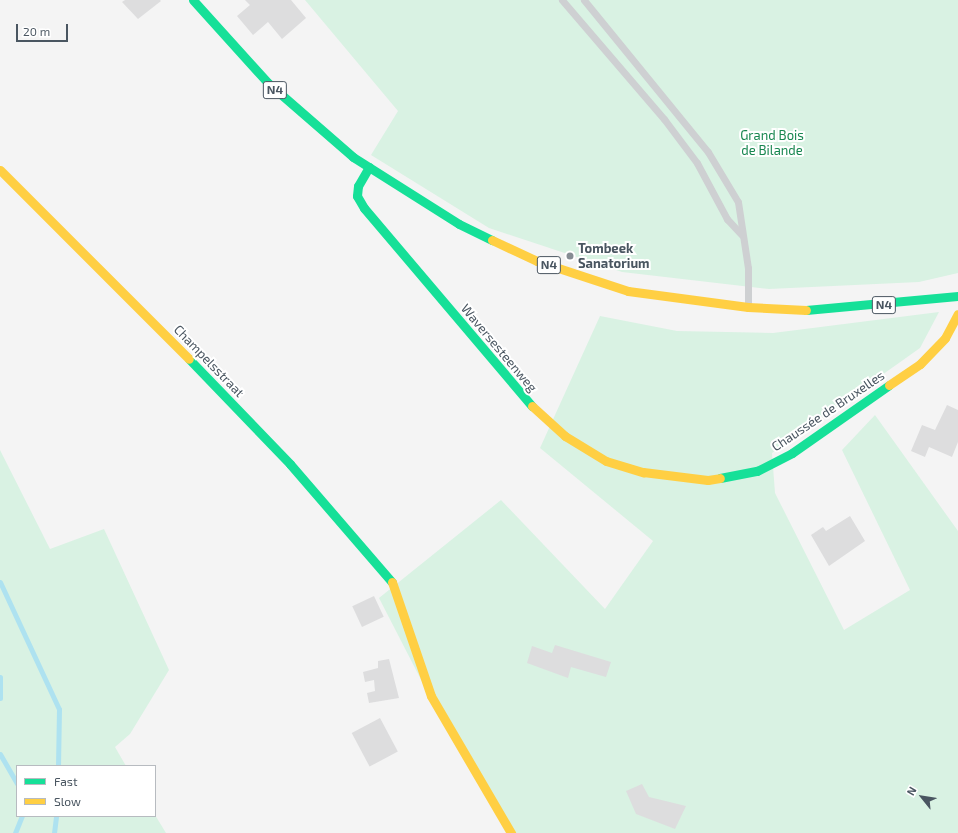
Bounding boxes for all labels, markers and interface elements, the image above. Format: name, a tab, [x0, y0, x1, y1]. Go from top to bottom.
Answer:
scale bar	[18, 16, 70, 42]
text: 20 m	[23, 24, 50, 38]
road number: N4	[262, 80, 288, 100]
park label: Grand Bois de Bilande	[740, 128, 804, 159]
place label: Tombeek Sanatorium	[578, 241, 650, 272]
marker: Tombeek Sanatorium	[565, 251, 575, 261]
road number: N4	[536, 255, 562, 275]
road number: N4	[871, 295, 897, 315]
street label: Waversesteenweg	[458, 301, 540, 395]
street label: Champelsstraat	[171, 322, 247, 400]
street label: Chaussée de Bruxelles	[769, 367, 887, 455]
legend	[16, 765, 156, 817]
text: Fast	[54, 774, 77, 788]
north arrow	[902, 777, 942, 817]
text: N	[904, 784, 919, 797]
text: Slow	[54, 794, 81, 808]

